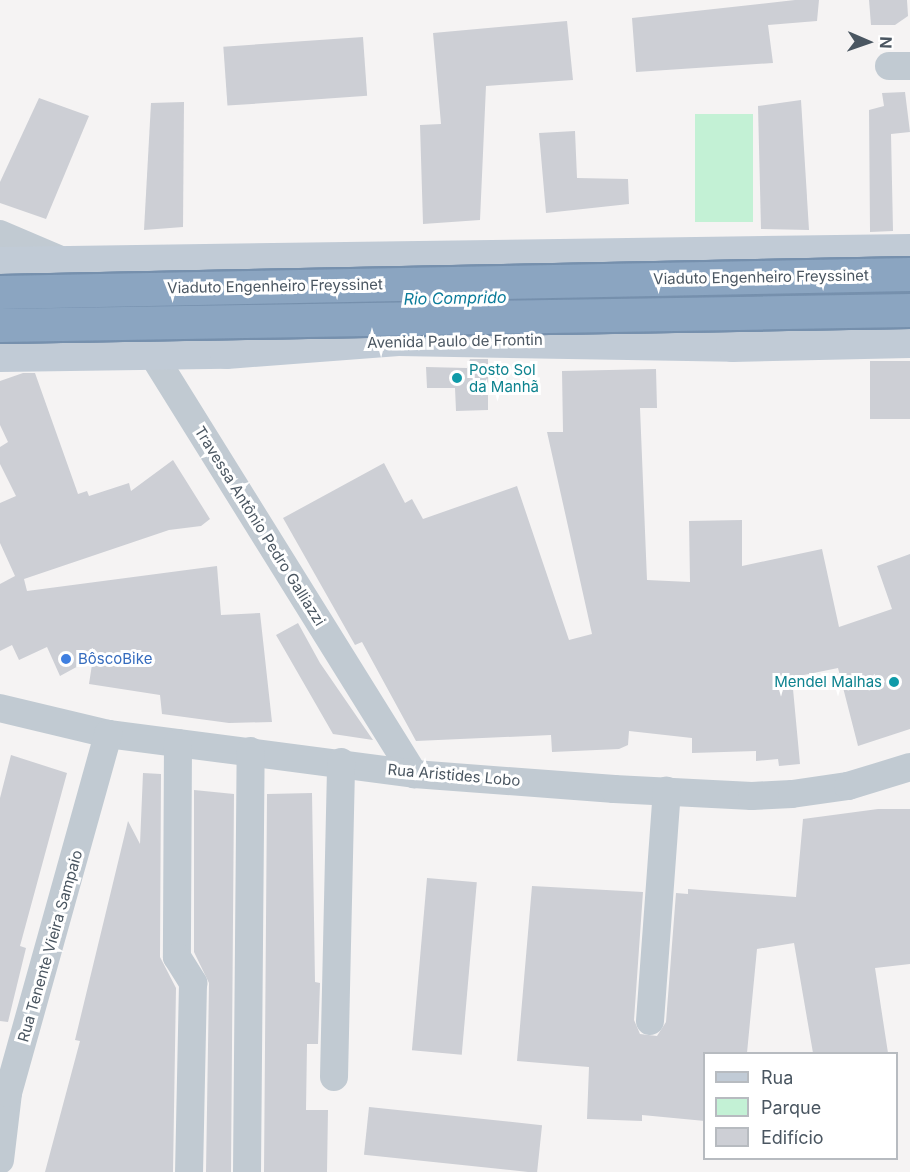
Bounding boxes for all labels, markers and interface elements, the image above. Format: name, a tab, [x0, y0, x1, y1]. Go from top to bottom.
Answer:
north arrow	[838, 12, 898, 72]
text: N	[876, 36, 896, 49]
street label: Viaduto Engenheiro Freyssinet	[653, 266, 869, 288]
street label: Viaduto Engenheiro Freyssinet	[167, 275, 383, 297]
water label: Rio Comprido	[403, 288, 507, 308]
street label: Avenida Paulo de Frontin	[367, 330, 543, 352]
place label: Posto Sol da Manhã	[469, 360, 539, 395]
marker: Posto Sol da Manhã	[450, 371, 464, 385]
street label: Travessa Antônio Pedro Galliazzi	[191, 423, 329, 629]
place label: BôscoBike	[78, 650, 152, 668]
marker: BôscoBike	[59, 652, 73, 666]
place label: Mendel Malhas	[774, 673, 882, 691]
marker: Mendel Malhas	[887, 675, 901, 689]
street label: Rua Aristides Lobo	[387, 760, 521, 790]
street label: Rua Tenente Vieira Sampaio	[14, 848, 86, 1044]
legend	[703, 1052, 898, 1160]
text: Rua	[761, 1067, 793, 1088]
text: Parque	[761, 1097, 821, 1118]
text: Edifício	[761, 1127, 824, 1148]

